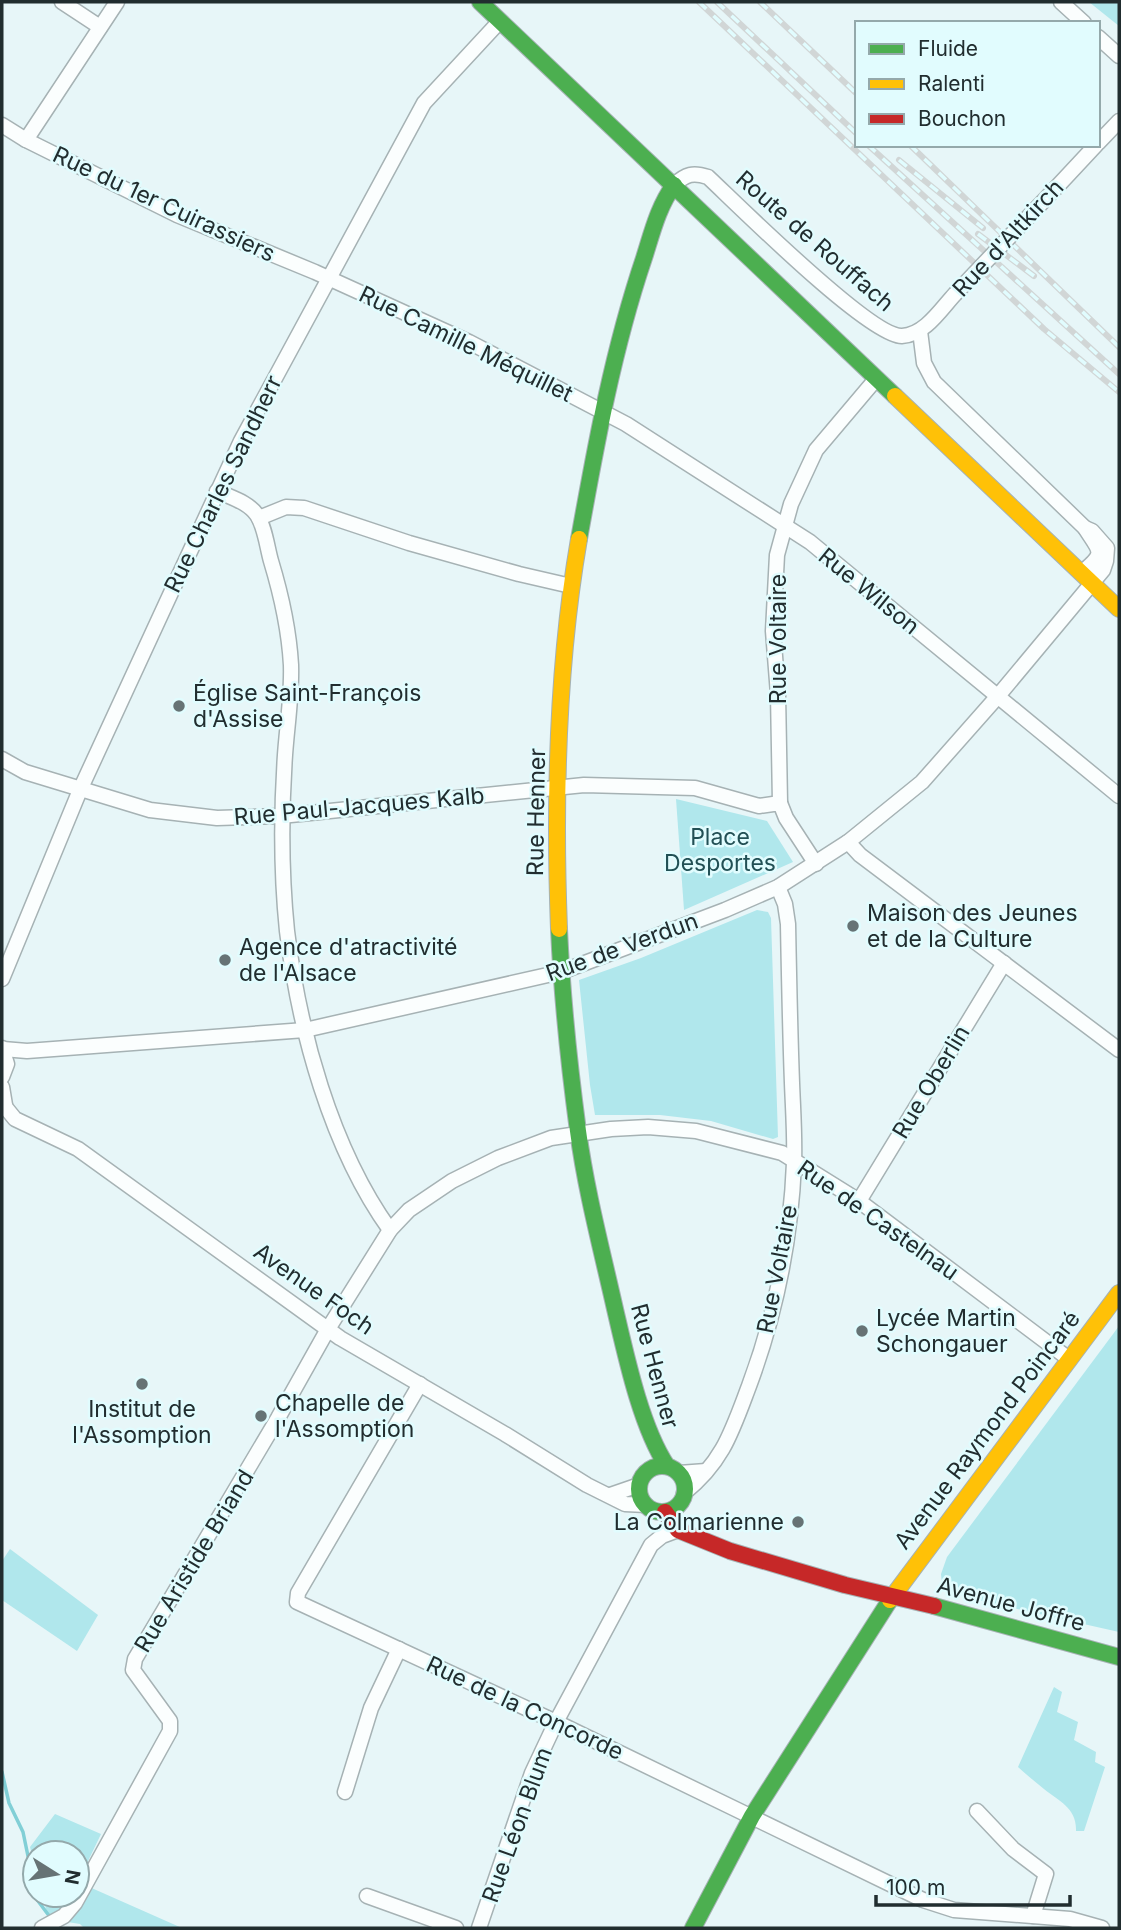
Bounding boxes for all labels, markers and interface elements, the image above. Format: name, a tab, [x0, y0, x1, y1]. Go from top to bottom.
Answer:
legend	[855, 21, 1100, 147]
text: Fluide	[918, 36, 978, 61]
text: Ralenti	[918, 71, 985, 96]
text: Bouchon	[918, 106, 1006, 131]
street label: Rue du 1er Cuirassiers	[48, 140, 280, 268]
street label: Route de Rouffach	[730, 165, 900, 317]
street label: Rue d'Altkirch	[947, 174, 1069, 302]
street label: Rue Camille Méquillet	[355, 280, 578, 408]
street label: Rue Charles Sandherr	[158, 370, 288, 597]
street label: Rue Wilson	[813, 542, 925, 640]
street label: Rue Voltaire	[764, 574, 792, 704]
place label: Église Saint-François d'Assise	[193, 679, 421, 733]
marker: Église Saint-François d'Assise	[171, 698, 187, 714]
street label: Rue Henner	[521, 747, 551, 876]
street label: Rue Paul-Jacques Kalb	[233, 781, 485, 831]
park label: Place Desportes	[664, 823, 776, 877]
place label: Maison des Jeunes et de la Culture	[867, 899, 1078, 953]
street label: Rue de Verdun	[542, 906, 702, 988]
marker: Maison des Jeunes et de la Culture	[845, 918, 861, 934]
place label: Agence d'atractivité de l'Alsace	[239, 933, 457, 987]
marker: Agence d'atractivité de l'Alsace	[217, 952, 233, 968]
street label: Rue Oberlin	[886, 1020, 976, 1144]
street label: Rue de Castelnau	[792, 1154, 964, 1286]
street label: Rue Voltaire	[751, 1202, 803, 1336]
street label: Avenue Foch	[248, 1237, 380, 1341]
street label: Rue Henner	[625, 1301, 685, 1432]
place label: Lycée Martin Schongauer	[876, 1304, 1016, 1358]
street label: Avenue Raymond Poincaré	[888, 1305, 1086, 1555]
marker: Lycée Martin Schongauer	[854, 1323, 870, 1339]
marker: Institut de l'Assomption	[134, 1376, 150, 1392]
place label: Chapelle de l'Assomption	[275, 1389, 414, 1443]
place label: Institut de l'Assomption	[72, 1395, 212, 1449]
marker: Chapelle de l'Assomption	[253, 1408, 269, 1424]
street label: Rue Aristide Briand	[128, 1465, 260, 1657]
place label: La Colmarienne	[614, 1508, 784, 1536]
marker: La Colmarienne	[790, 1514, 806, 1530]
street label: Avenue Joffre	[934, 1571, 1088, 1637]
street label: Rue de la Concorde	[422, 1650, 628, 1766]
street label: Rue Léon Blum	[476, 1744, 558, 1906]
north arrow	[21, 1839, 91, 1909]
scale bar	[876, 1864, 1070, 1908]
text: N	[60, 1868, 85, 1886]
text: 100 m	[886, 1875, 945, 1900]

